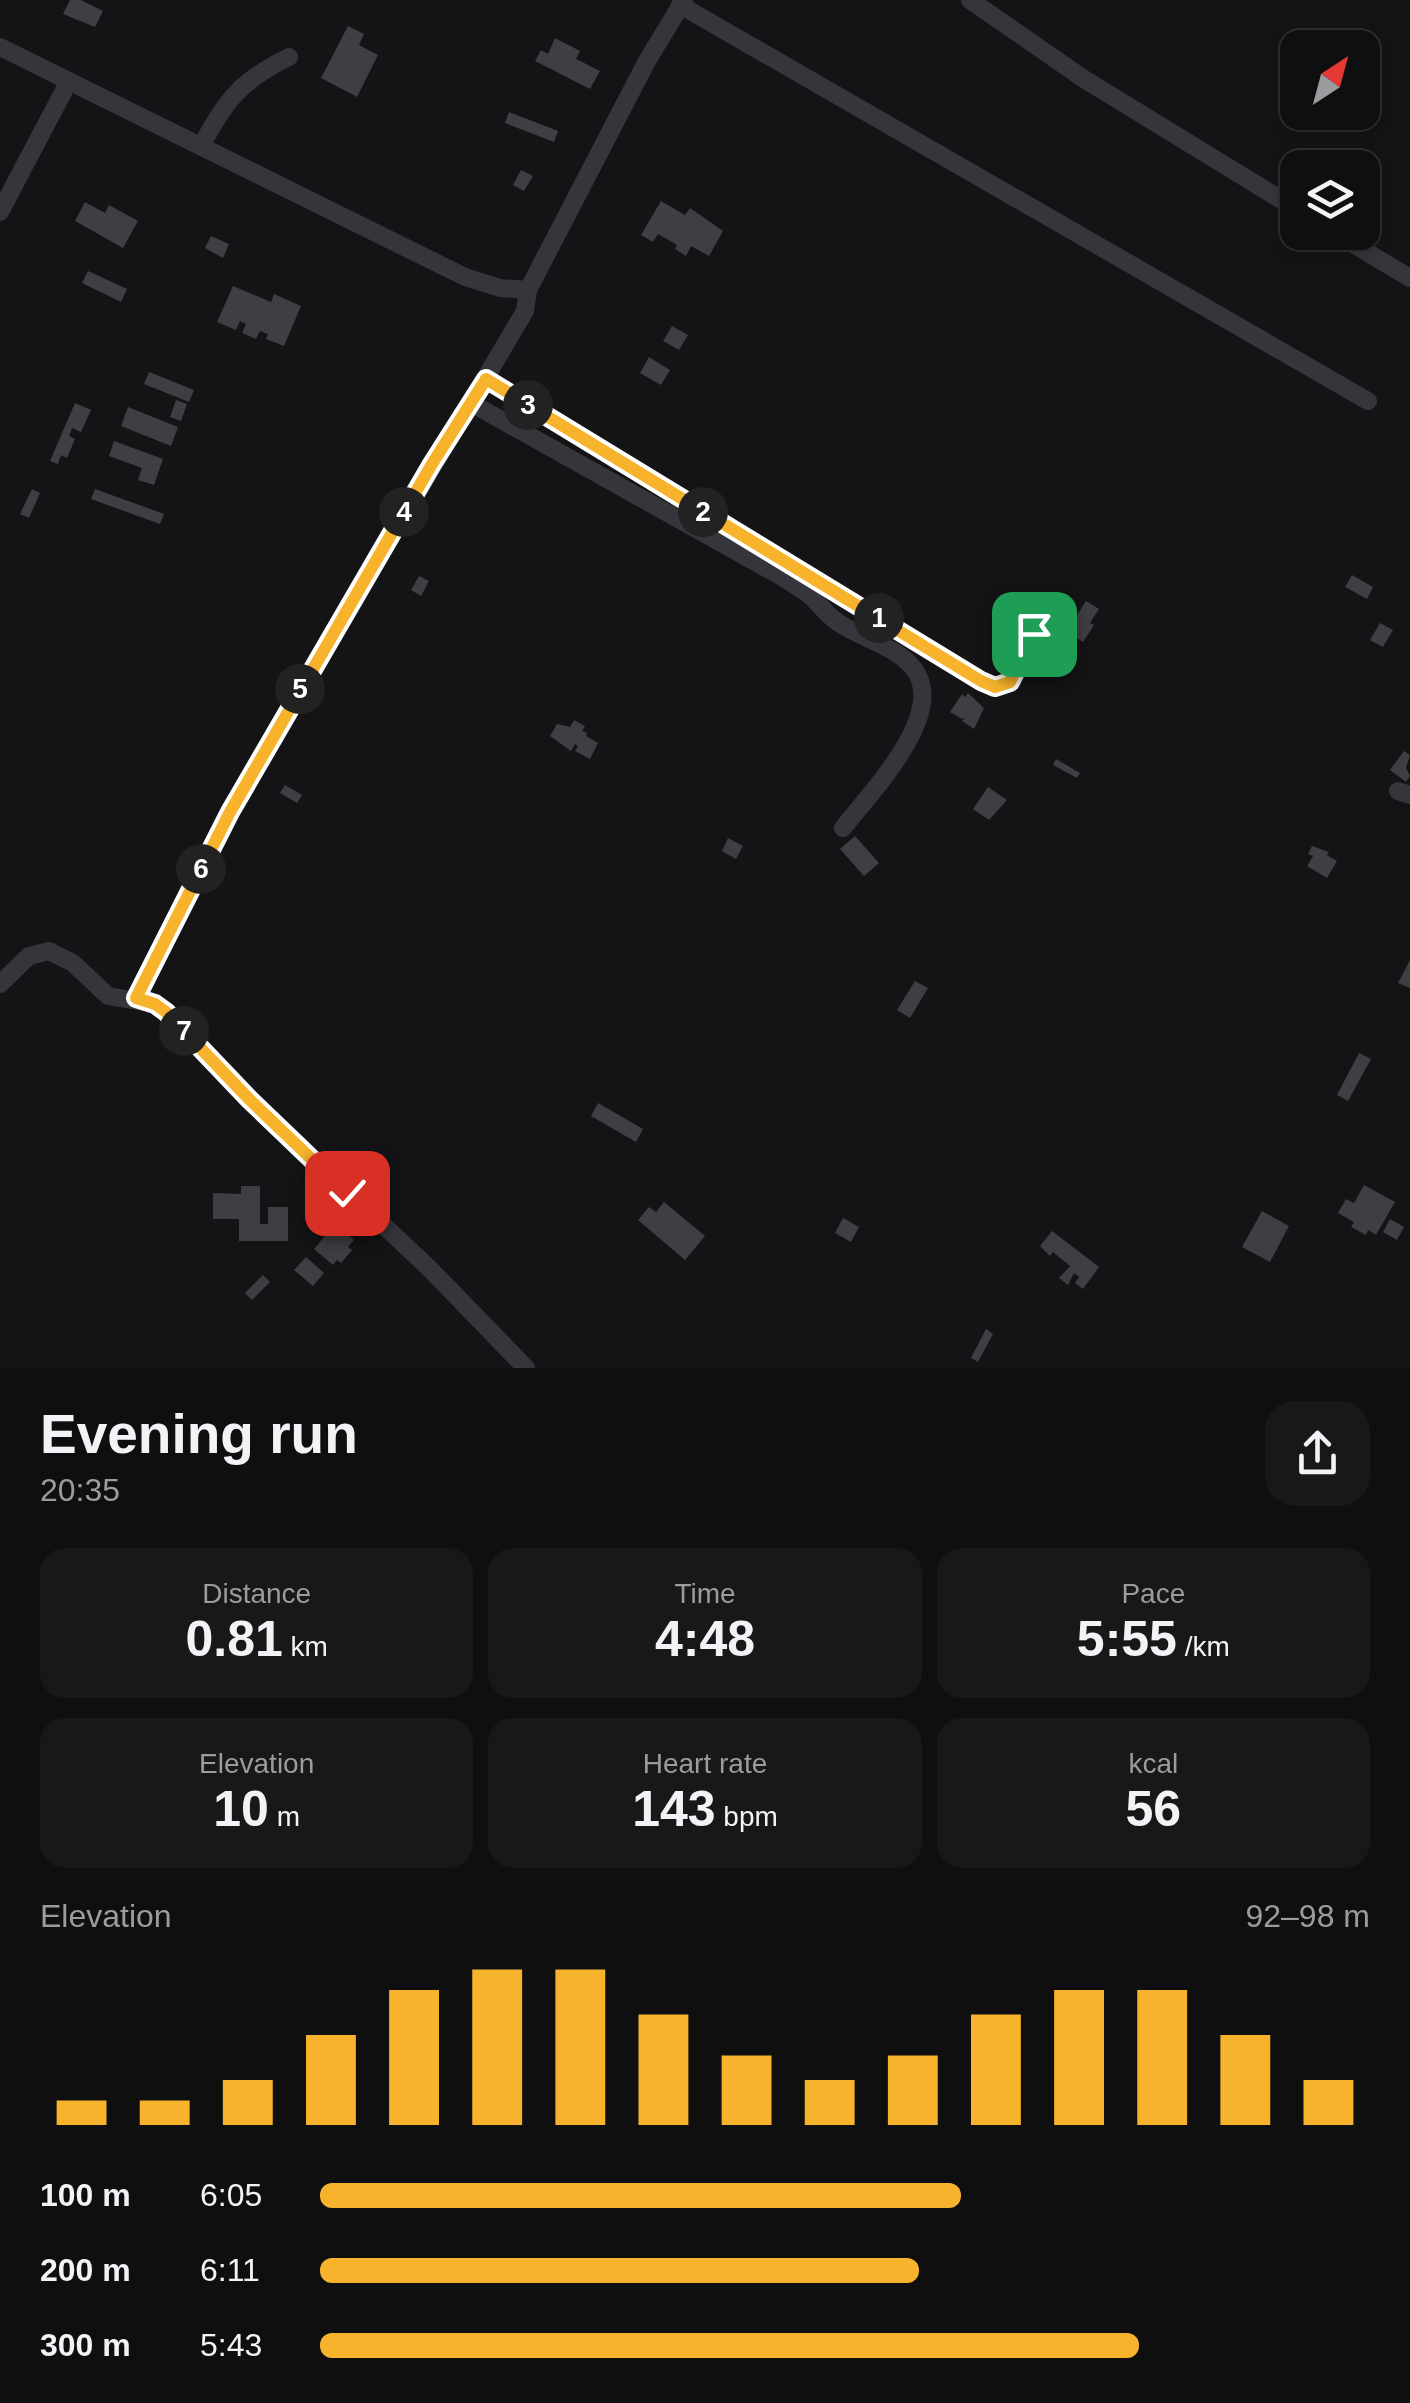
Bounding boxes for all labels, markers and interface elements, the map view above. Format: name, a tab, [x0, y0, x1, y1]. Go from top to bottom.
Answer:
north arrow	[1280, 30, 1380, 130]
map controls	[1280, 30, 1380, 250]
button: layers	[1280, 150, 1380, 250]
pin: 3	[503, 380, 553, 430]
text: 3	[520, 389, 536, 420]
pin: 4	[379, 487, 429, 537]
pin: 2	[678, 487, 728, 537]
text: 4	[396, 496, 412, 527]
text: 2	[695, 496, 711, 527]
pin	[992, 592, 1077, 677]
pin: 1	[854, 593, 904, 643]
text: 1	[871, 602, 887, 633]
icon: arrive	[1007, 607, 1062, 662]
pin: 5	[275, 664, 325, 714]
text: 5	[292, 673, 308, 704]
pin: 6	[176, 844, 226, 894]
text: 6	[193, 853, 209, 884]
pin: 7	[159, 1006, 209, 1056]
text: 7	[176, 1015, 192, 1046]
pin	[305, 1151, 390, 1236]
icon: check	[320, 1166, 375, 1221]
button: share	[1265, 1401, 1370, 1506]
text: Evening run	[40, 1403, 358, 1465]
text: 20:35	[40, 1472, 120, 1508]
text: Distance	[202, 1578, 311, 1609]
text: Time	[674, 1578, 736, 1609]
text: Pace	[1121, 1578, 1185, 1609]
text: 0.81	[185, 1611, 283, 1667]
text: 4:48	[655, 1611, 755, 1667]
text: 5:55	[1077, 1611, 1177, 1667]
text: km	[283, 1631, 328, 1662]
text: /km	[1177, 1631, 1230, 1662]
text: Elevation	[199, 1748, 314, 1779]
text: Heart rate	[643, 1748, 767, 1779]
text: kcal	[1128, 1748, 1178, 1779]
text: 10	[213, 1781, 269, 1837]
text: 143	[632, 1781, 716, 1837]
text: 56	[1126, 1781, 1181, 1837]
text: m	[269, 1801, 300, 1832]
text: bpm	[716, 1801, 778, 1832]
text: Elevation	[40, 1898, 172, 1934]
text: 92–98 m	[1245, 1898, 1370, 1934]
text: 100 m	[40, 2177, 131, 2213]
text: 6:05	[200, 2177, 262, 2213]
text: 200 m	[40, 2252, 131, 2288]
text: 6:11	[200, 2252, 260, 2288]
text: 300 m	[40, 2327, 131, 2363]
text: 5:43	[200, 2327, 262, 2363]

